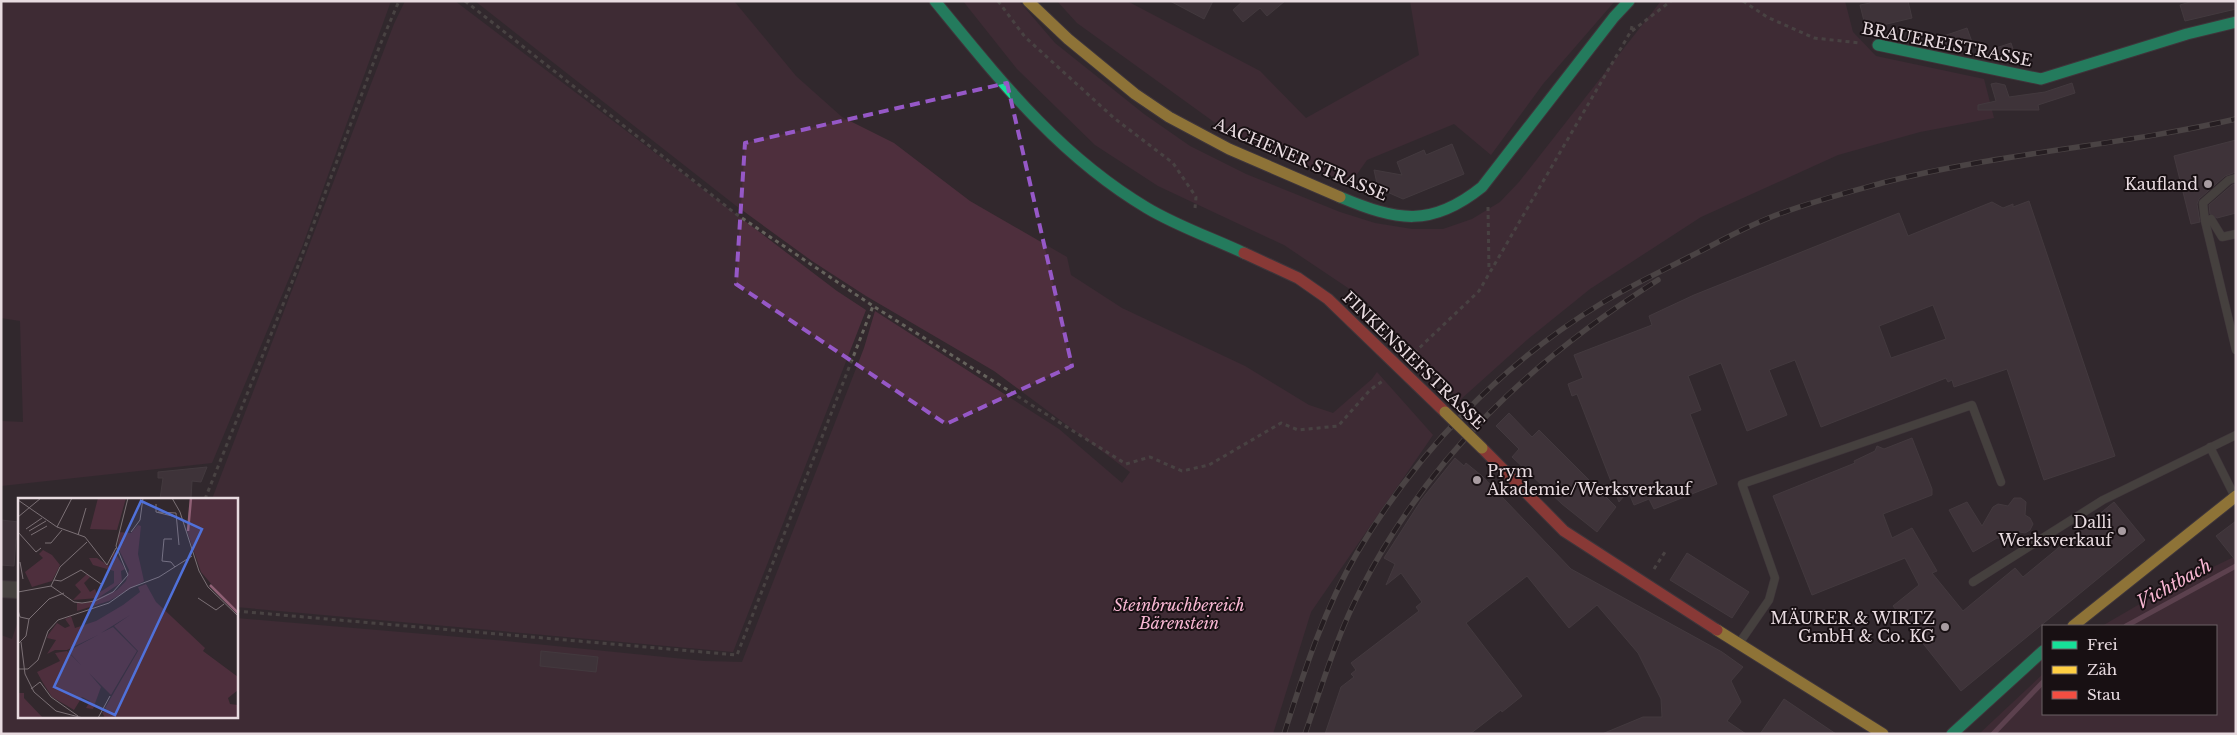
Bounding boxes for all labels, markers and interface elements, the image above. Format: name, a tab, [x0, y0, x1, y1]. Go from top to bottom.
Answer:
street label: BRAUEREISTRASSE	[1860, 18, 2034, 70]
street label: AACHENER STRASSE	[1210, 113, 1391, 205]
place label: Kaufland	[2124, 174, 2198, 194]
marker: Kaufland	[2202, 178, 2214, 190]
street label: FINKENSIEFSTRASSE	[1339, 287, 1489, 433]
place label: Prym Akademie/Werksverkauf	[1486, 461, 1694, 499]
marker: Prym Akademie/Werksverkauf	[1471, 474, 1483, 486]
inset map	[18, 498, 238, 718]
place label: Dalli Werksverkauf	[1997, 512, 2114, 550]
marker: Dalli Werksverkauf	[2116, 525, 2128, 537]
water label: Vichtbach	[2133, 554, 2215, 614]
park label: Steinbruchbereich Bärenstein	[1113, 595, 1245, 633]
place label: MÄURER & WIRTZ GmbH & Co. KG	[1770, 608, 1935, 646]
marker: MÄURER & WIRTZ GmbH & Co. KG	[1939, 621, 1951, 633]
legend	[2042, 625, 2217, 715]
text: Frei	[2087, 635, 2118, 654]
text: Zäh	[2087, 660, 2117, 679]
text: Stau	[2087, 685, 2121, 704]

